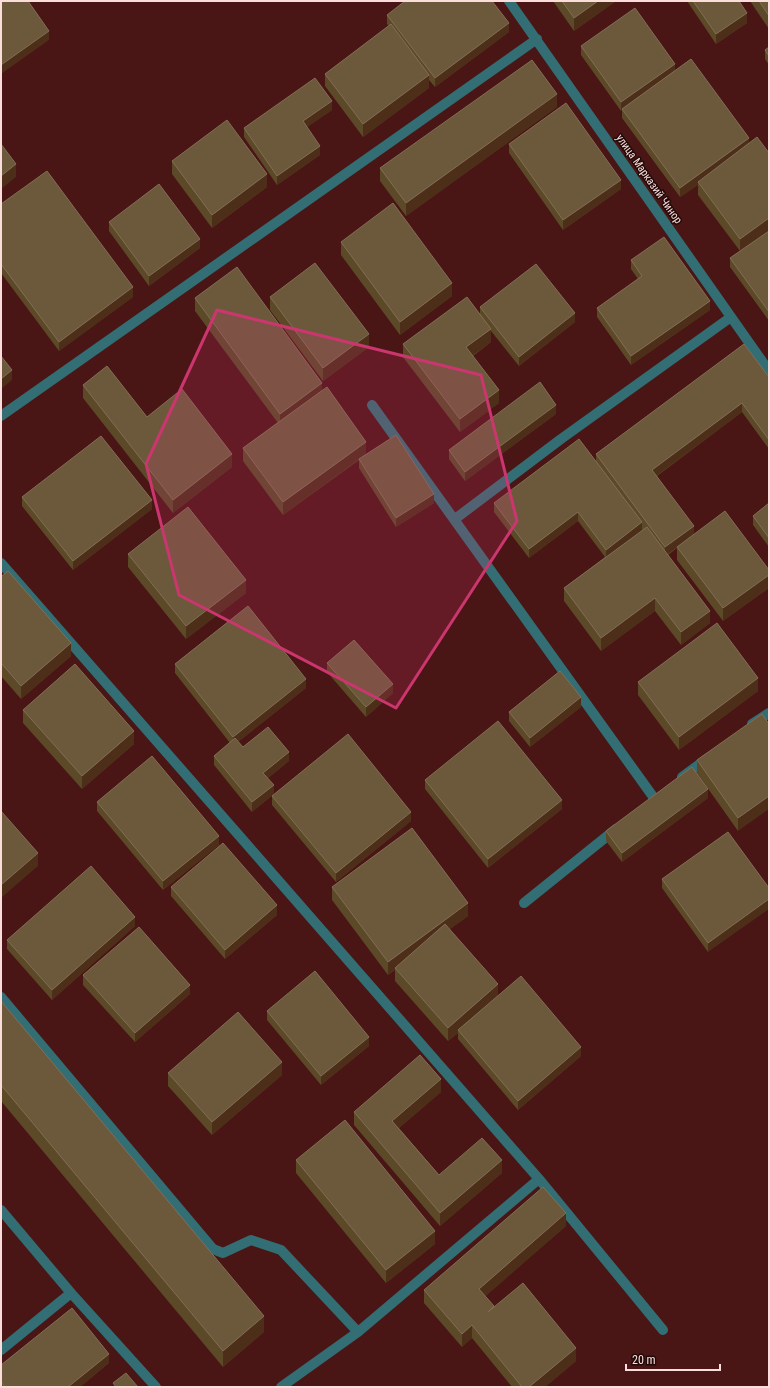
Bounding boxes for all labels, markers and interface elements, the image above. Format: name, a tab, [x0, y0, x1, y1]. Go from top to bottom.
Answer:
street label: улица Марказий Чинор	[613, 132, 685, 226]
scale bar	[626, 1346, 720, 1372]
text: 20 m	[632, 1353, 656, 1367]

